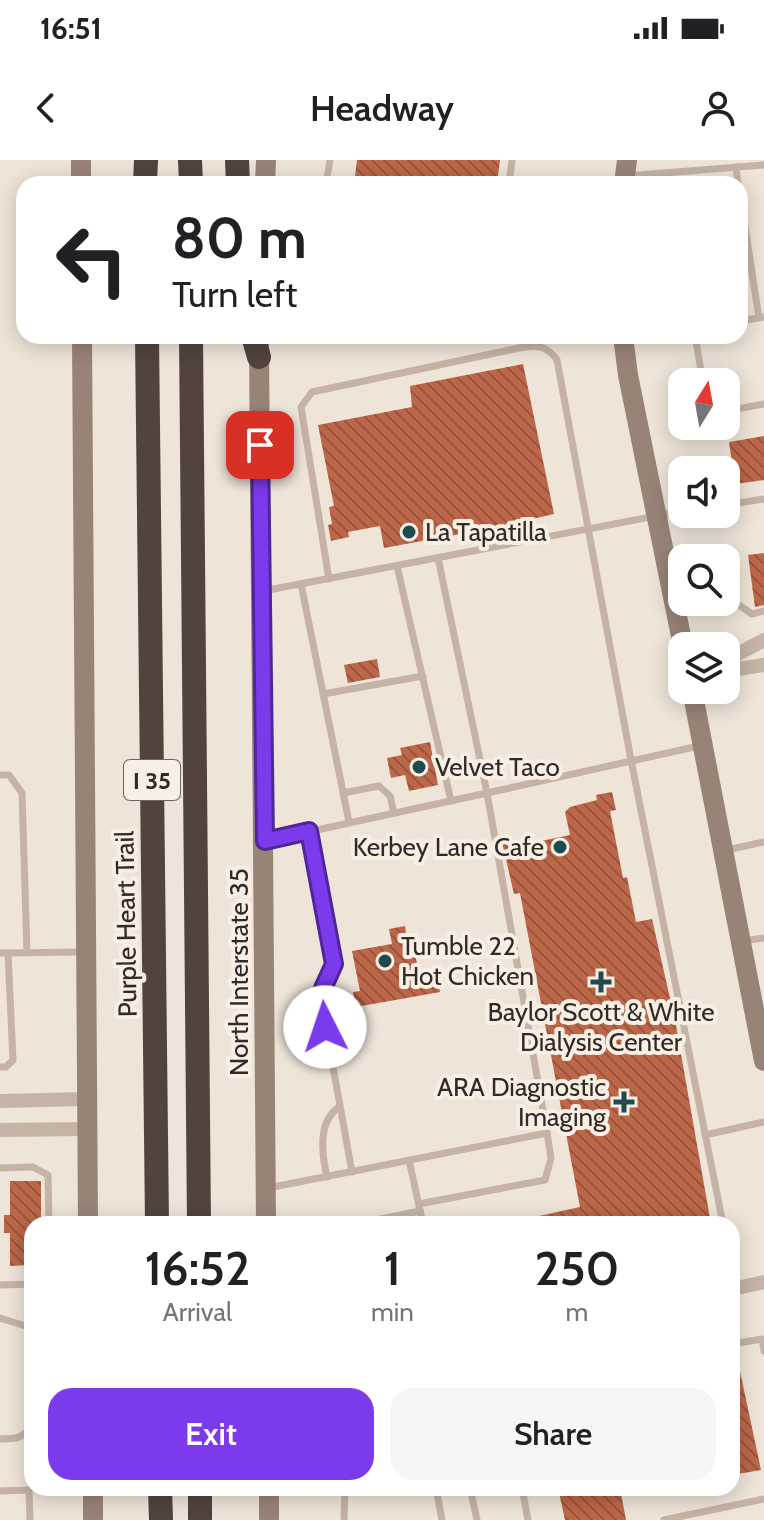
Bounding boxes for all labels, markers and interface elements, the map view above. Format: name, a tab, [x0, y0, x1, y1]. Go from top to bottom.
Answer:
text: 16:51	[40, 10, 102, 47]
icon: back	[24, 86, 68, 130]
text: Headway	[310, 86, 454, 130]
icon: person	[696, 86, 740, 130]
text: 80 m	[172, 204, 307, 272]
icon: left	[40, 208, 144, 312]
text: Turn left	[172, 272, 297, 316]
north arrow	[668, 368, 740, 440]
map controls	[668, 368, 740, 704]
pin	[226, 411, 294, 479]
icon: arrive	[238, 423, 282, 467]
button: sound	[668, 456, 740, 528]
place label: La Tapatilla	[425, 516, 547, 548]
marker: La Tapatilla	[400, 523, 418, 541]
button: search	[668, 544, 740, 616]
button: layers	[668, 632, 740, 704]
place label: Velvet Taco	[435, 751, 560, 783]
marker: Velvet Taco	[410, 758, 428, 776]
road number: I 35	[124, 760, 180, 800]
street label: Purple Heart Trail	[108, 830, 144, 1018]
place label: Kerbey Lane Cafe	[353, 831, 544, 863]
marker: Kerbey Lane Cafe	[551, 838, 569, 856]
street label: North Interstate 35	[223, 868, 255, 1076]
place label: Tumble 22 Hot Chicken	[401, 930, 534, 992]
marker: Tumble 22 Hot Chicken	[376, 952, 394, 970]
marker: Baylor Scott & White Dialysis Center	[590, 971, 612, 993]
position arrow	[283, 985, 367, 1069]
place label: Baylor Scott & White Dialysis Center	[487, 996, 715, 1058]
place label: ARA Diagnostic Imaging	[437, 1071, 607, 1133]
marker: ARA Diagnostic Imaging	[613, 1091, 635, 1113]
text: 16:52	[145, 1239, 250, 1297]
text: 1	[384, 1239, 401, 1297]
text: 250	[534, 1239, 619, 1297]
text: Arrival	[163, 1296, 232, 1328]
text: min	[371, 1296, 414, 1328]
text: m	[565, 1296, 588, 1328]
button: Exit	[48, 1388, 374, 1480]
button: Share	[390, 1388, 716, 1480]

